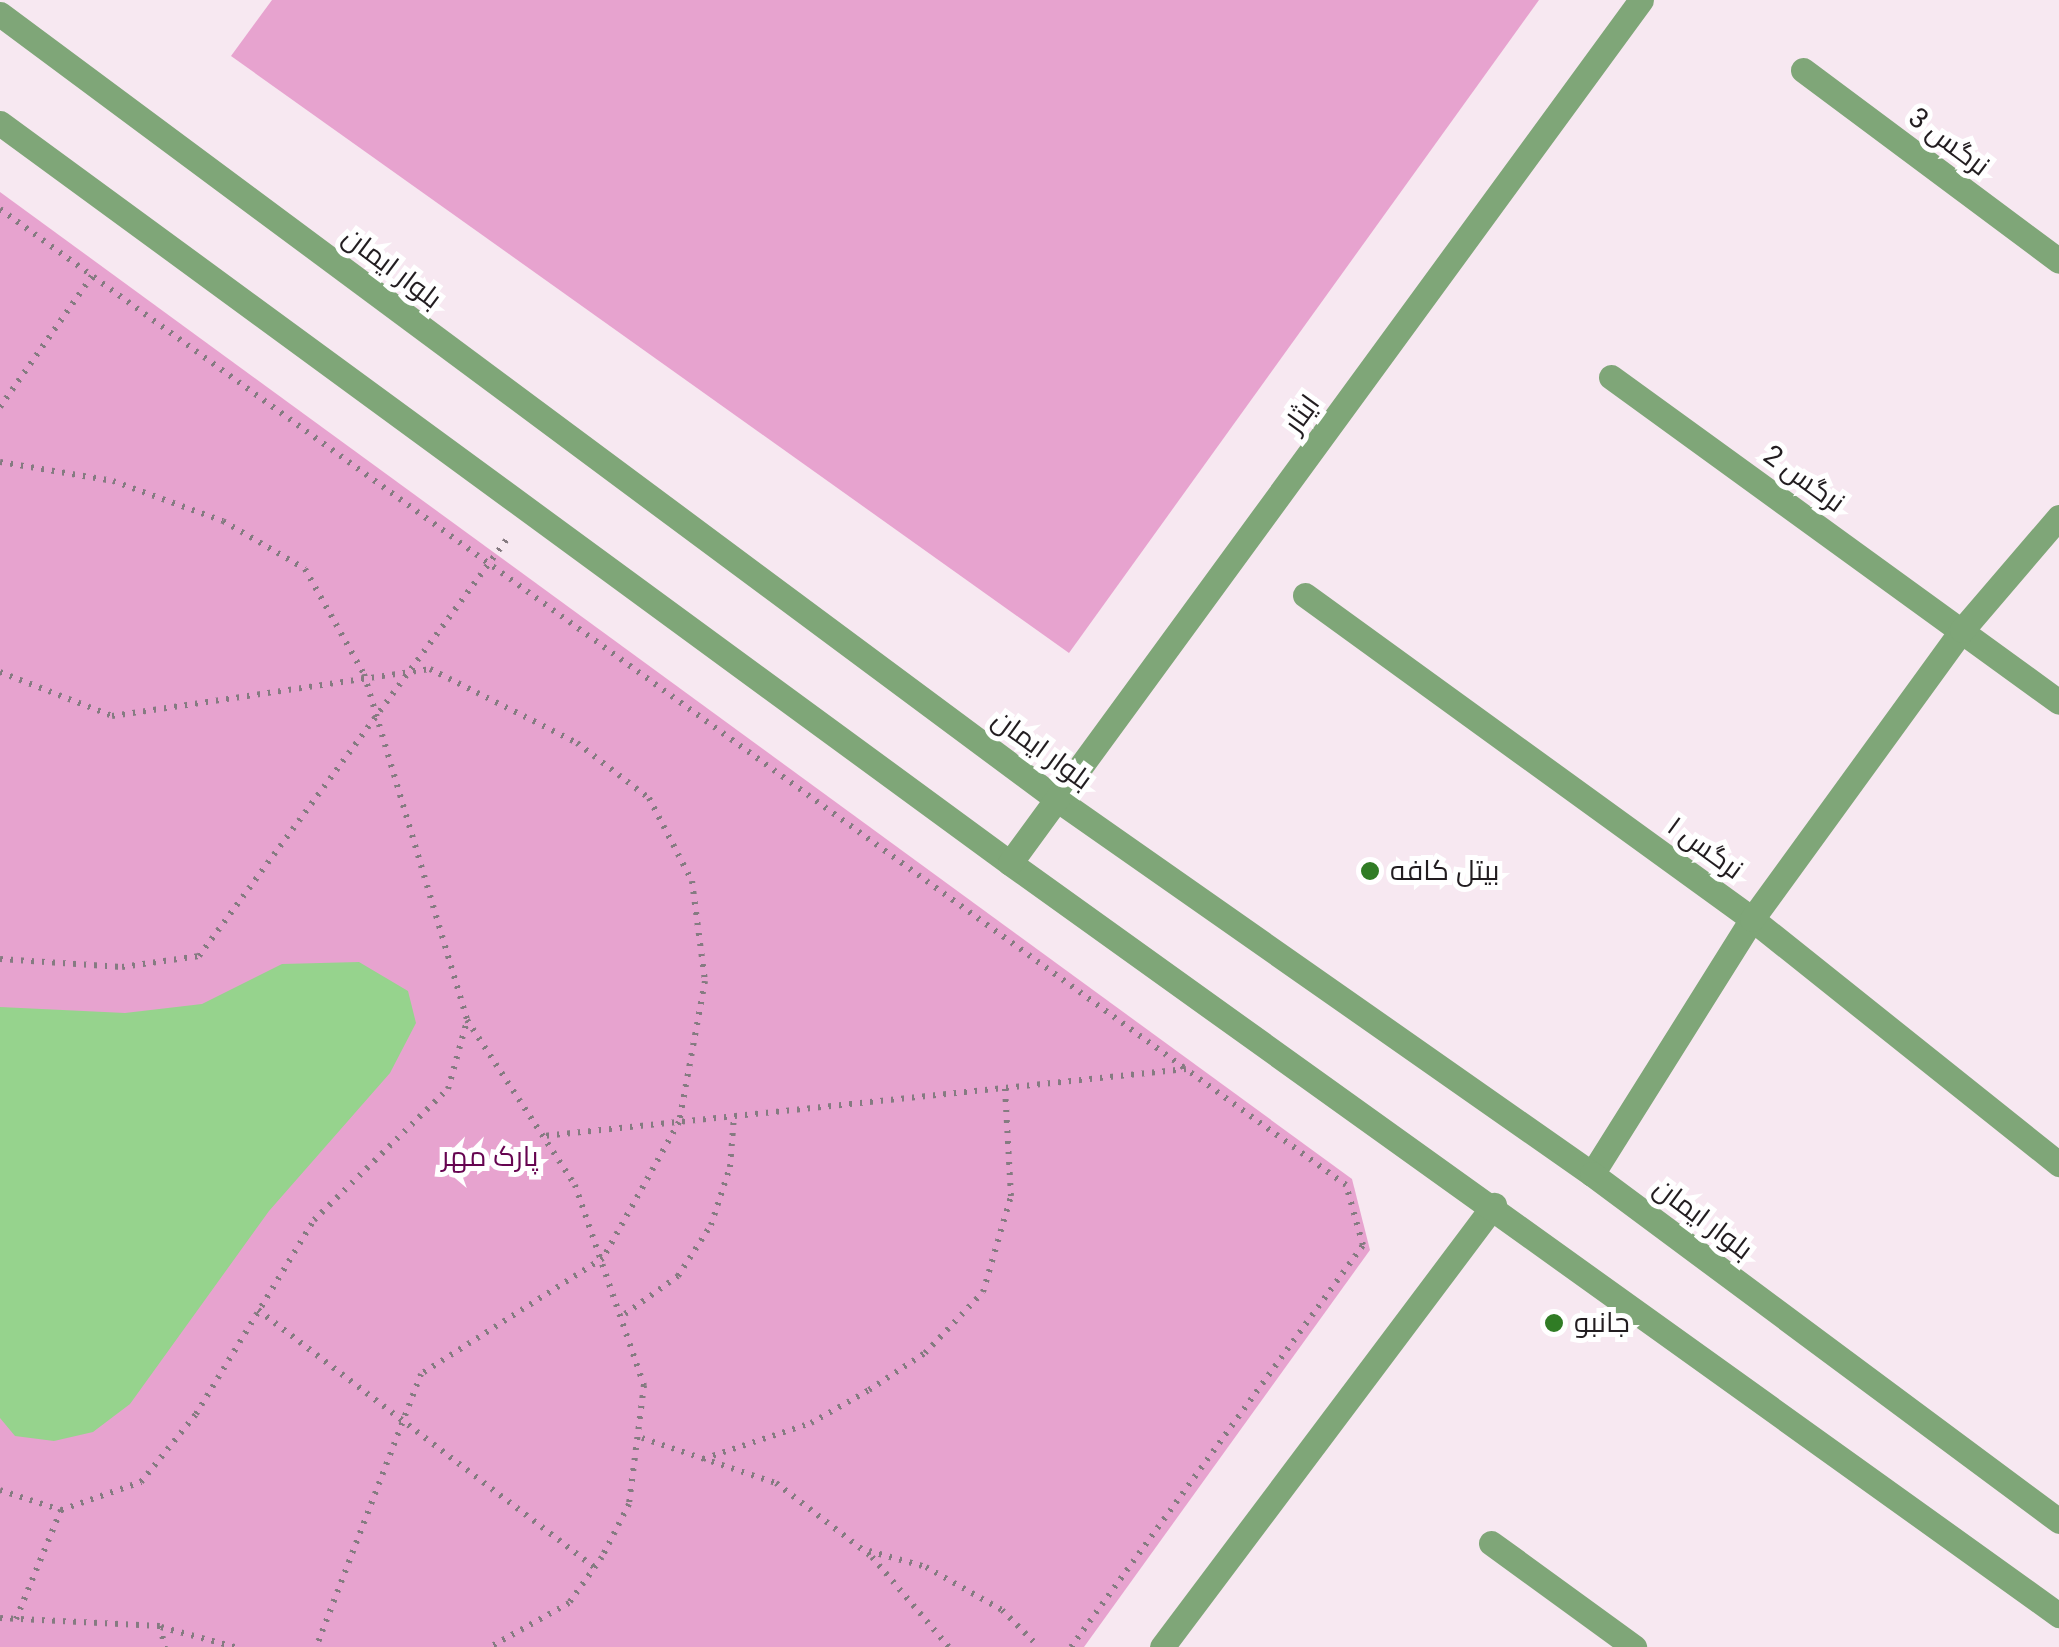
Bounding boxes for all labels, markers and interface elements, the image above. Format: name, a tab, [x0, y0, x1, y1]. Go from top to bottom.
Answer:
street label: نرگس 3	[1902, 101, 1996, 183]
street label: بلوار ایمان	[336, 220, 448, 316]
street label: ایثار	[1277, 388, 1327, 440]
street label: نرگس 2	[1757, 438, 1851, 520]
street label: بلوار ایمان	[986, 703, 1098, 797]
street label: نرگس ۱	[1661, 809, 1749, 887]
place label: بیتل کافه	[1390, 854, 1499, 888]
marker: بیتل کافه	[1359, 860, 1381, 882]
park label: پارک مهر	[442, 1140, 538, 1174]
street label: بلوار ایمان	[1647, 1171, 1759, 1267]
place label: جانبو	[1574, 1306, 1630, 1340]
marker: جانبو	[1543, 1312, 1565, 1334]

